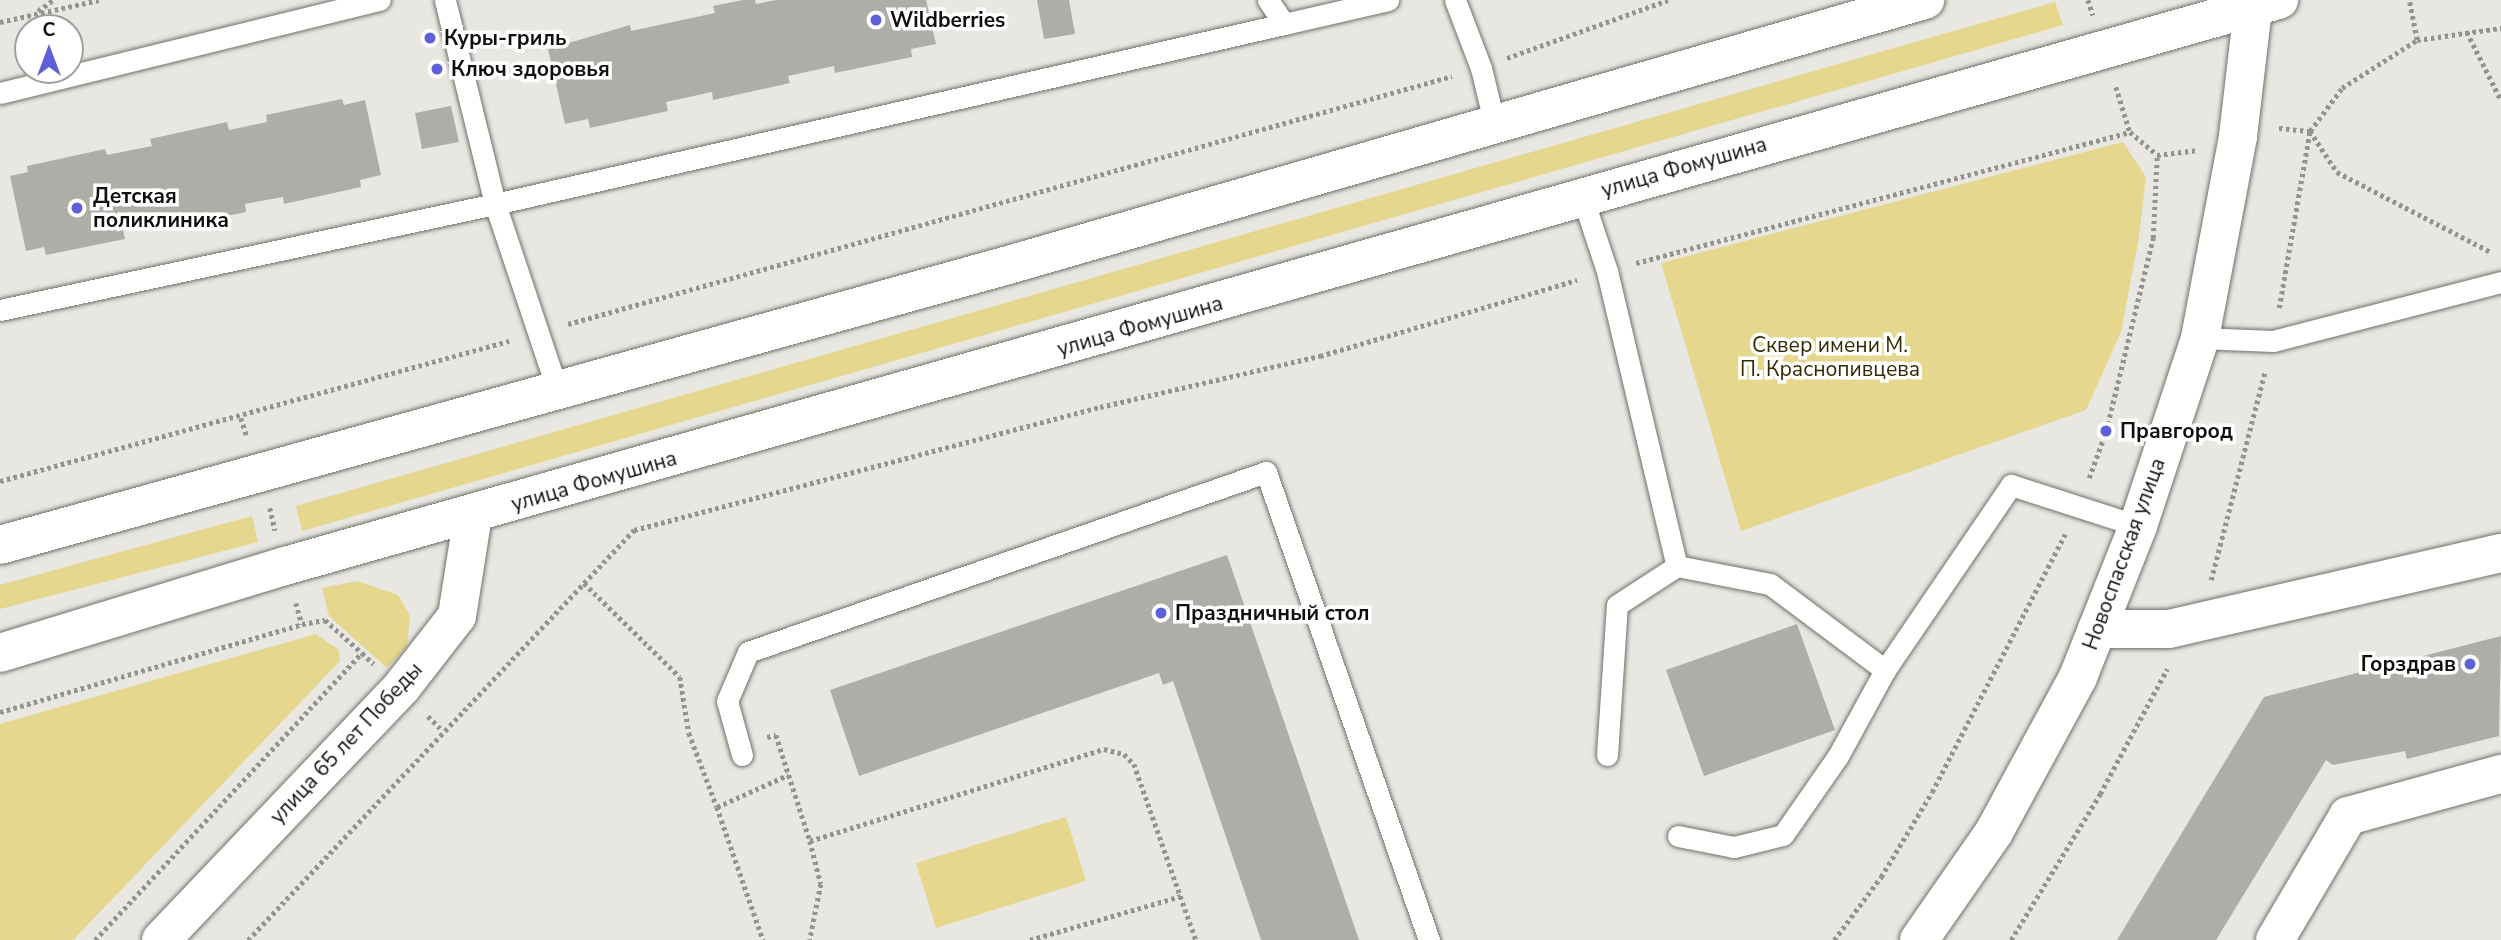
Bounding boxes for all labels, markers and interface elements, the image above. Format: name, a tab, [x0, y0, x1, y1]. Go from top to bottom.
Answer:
place label: Wildberries	[890, 7, 1005, 33]
marker: Wildberries	[868, 12, 884, 28]
north arrow	[14, 14, 84, 84]
text: С	[43, 17, 55, 43]
place label: Куры-гриль	[444, 25, 567, 51]
marker: Куры-гриль	[422, 30, 438, 46]
place label: Ключ здоровья	[451, 56, 610, 82]
marker: Ключ здоровья	[429, 61, 445, 77]
street label: улица Фомушина	[1598, 131, 1770, 203]
place label: Детская поликлиника	[93, 183, 229, 233]
marker: Детская поликлиника	[67, 198, 87, 218]
street label: улица Фомушина	[1054, 290, 1226, 362]
park label: Сквер имени М. П. Краснопивцева	[1740, 332, 1920, 382]
place label: Правгород	[2120, 418, 2233, 444]
marker: Правгород	[2098, 423, 2114, 439]
street label: улица Фомушина	[508, 445, 680, 517]
street label: Новоспасская улица	[2078, 455, 2170, 653]
place label: Праздничный стол	[1175, 600, 1370, 626]
marker: Праздничный стол	[1153, 605, 1169, 621]
place label: Горздрав	[2361, 651, 2456, 677]
marker: Горздрав	[2462, 656, 2478, 672]
street label: улица 65 лет Победы	[265, 657, 427, 829]

